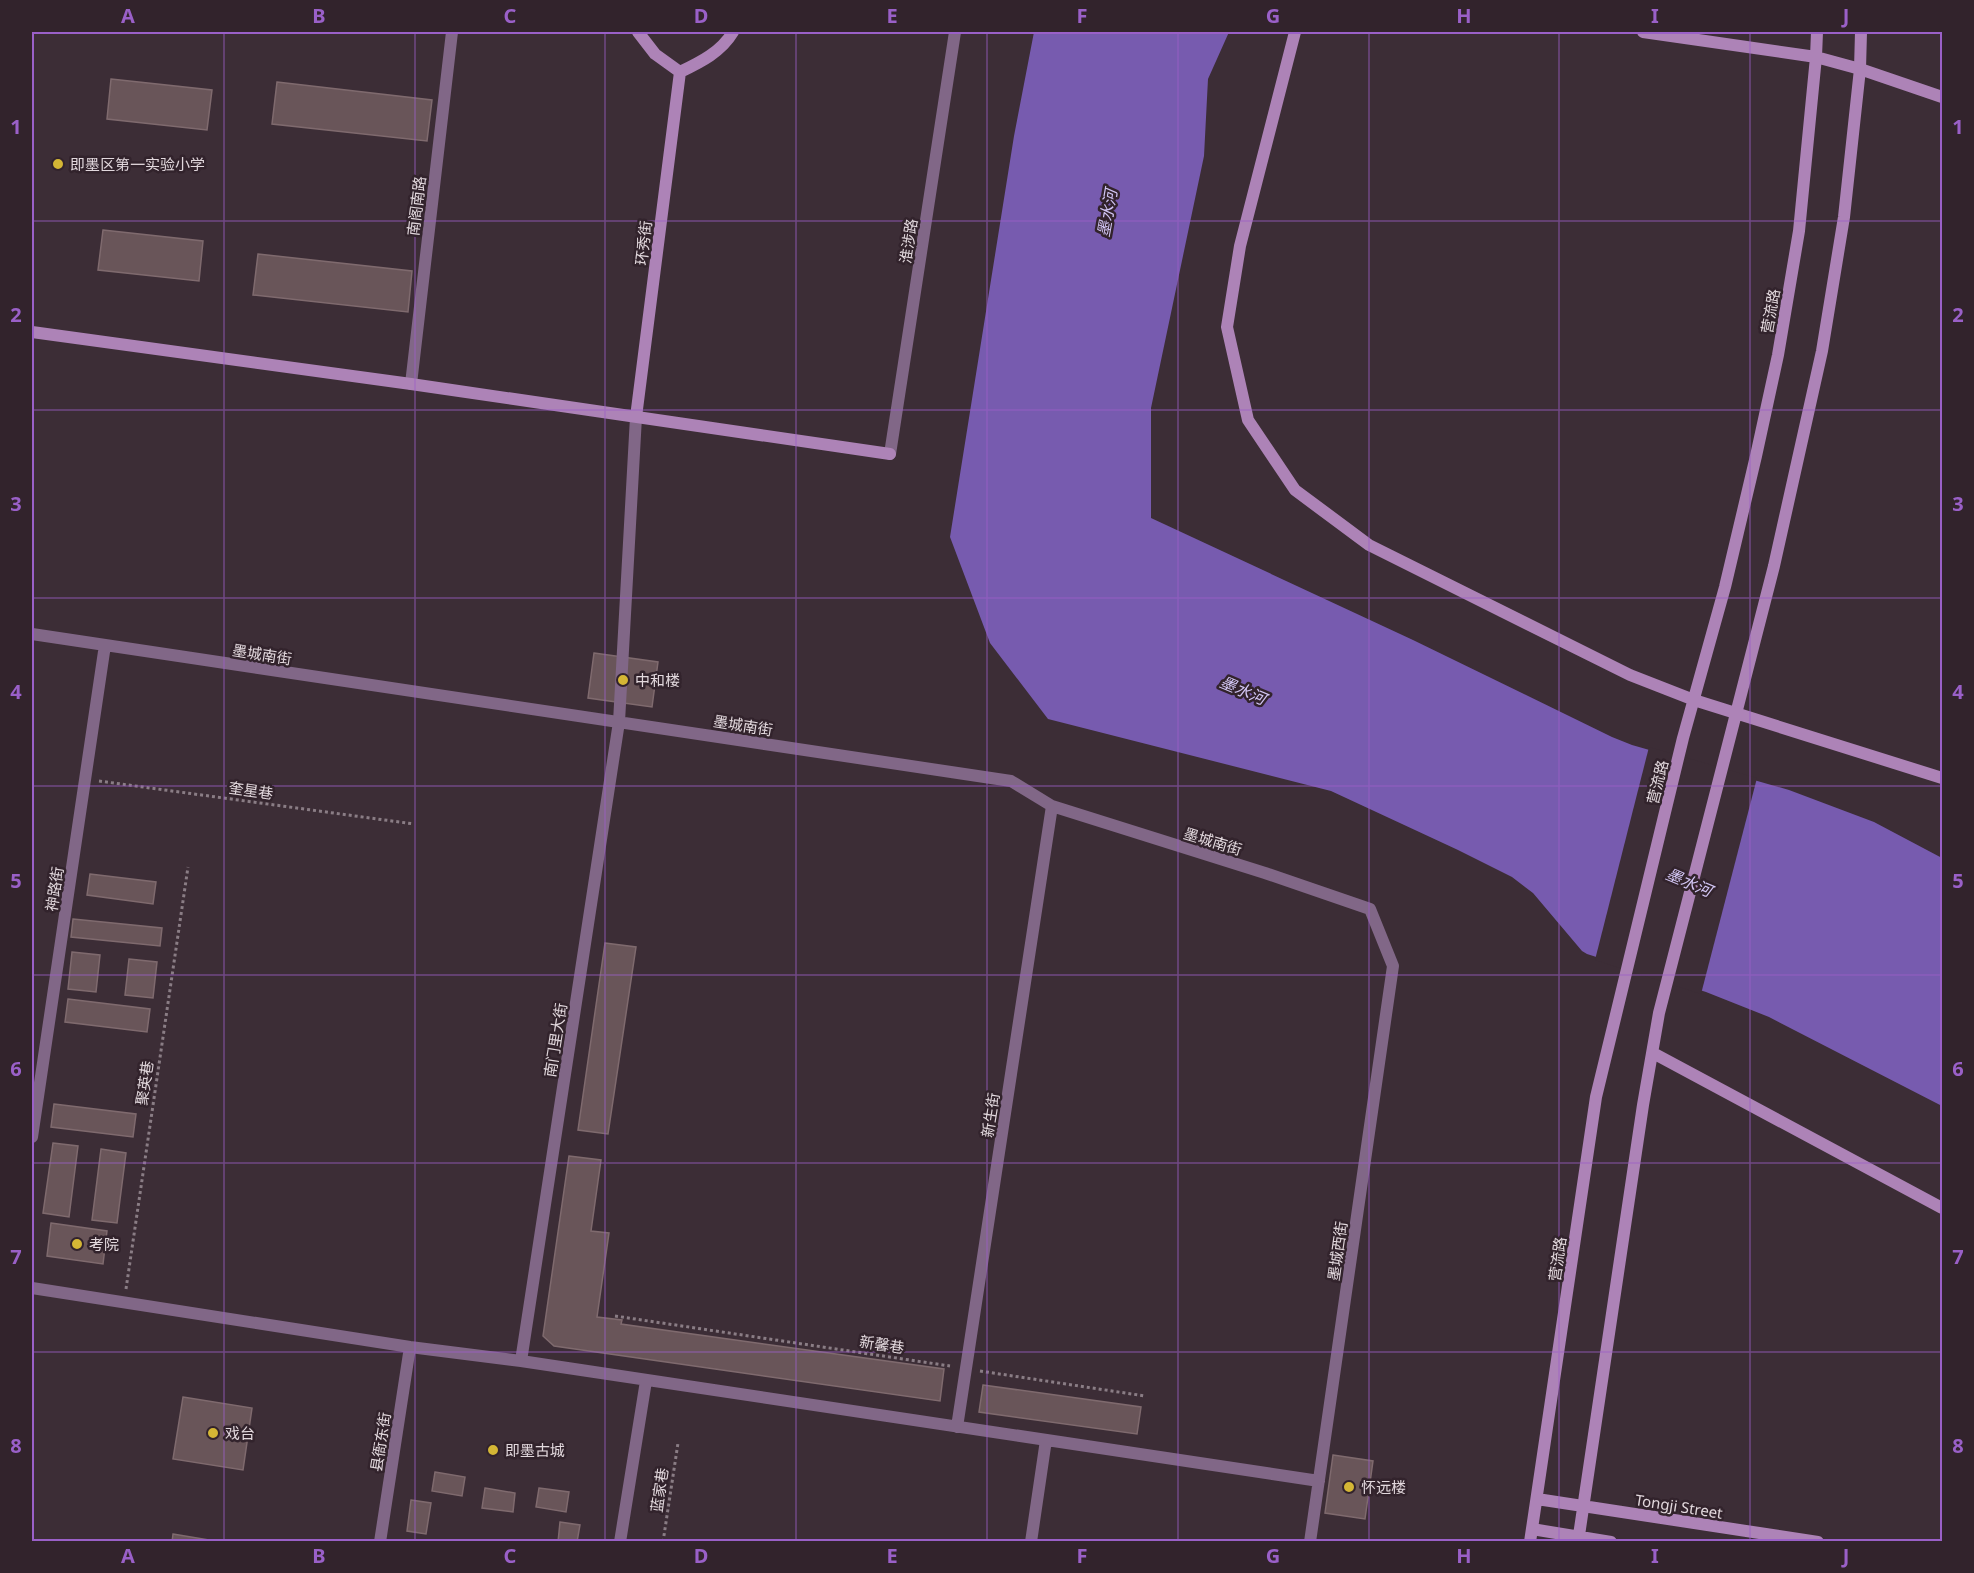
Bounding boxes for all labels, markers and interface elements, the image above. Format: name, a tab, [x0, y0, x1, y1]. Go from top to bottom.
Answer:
text: A	[121, 2, 135, 29]
text: B	[312, 2, 326, 29]
text: C	[504, 2, 517, 29]
text: D	[694, 2, 708, 29]
text: E	[886, 2, 898, 29]
text: F	[1077, 2, 1087, 29]
text: G	[1266, 2, 1280, 29]
text: H	[1456, 2, 1472, 29]
text: I	[1651, 2, 1659, 29]
text: J	[1841, 2, 1849, 29]
text: 1	[10, 113, 22, 140]
text: 1	[1952, 113, 1964, 140]
place label: 即墨区第一实验小学	[70, 154, 205, 174]
marker: 即墨区第一实验小学	[51, 157, 65, 171]
street label: 南阁南路	[402, 175, 430, 237]
water label: 墨水河	[1092, 185, 1123, 239]
street label: 淮涉路	[895, 217, 921, 265]
street label: 环秀街	[630, 219, 656, 267]
street label: 营流路	[1756, 287, 1784, 335]
text: 2	[10, 301, 22, 328]
text: 2	[1952, 301, 1964, 328]
text: 3	[10, 490, 22, 517]
text: 3	[1952, 490, 1964, 517]
street label: 墨城南街	[231, 639, 293, 669]
place label: 中和楼	[635, 670, 680, 690]
water label: 墨水河	[1217, 670, 1272, 711]
marker: 中和楼	[616, 673, 630, 687]
text: 4	[10, 678, 22, 705]
text: 4	[1952, 678, 1964, 705]
street label: 墨城南街	[712, 710, 774, 740]
street label: 营流路	[1642, 758, 1672, 806]
street label: 奎星巷	[227, 777, 275, 803]
street label: 墨城南街	[1181, 823, 1245, 859]
water label: 墨水河	[1663, 862, 1718, 903]
street label: 神路街	[41, 865, 67, 913]
text: 5	[10, 867, 22, 894]
text: 5	[1952, 867, 1964, 894]
street label: 南门里大街	[539, 1001, 571, 1079]
text: 6	[10, 1055, 22, 1082]
text: 6	[1952, 1055, 1964, 1082]
street label: 聚英巷	[131, 1059, 157, 1107]
street label: 新生街	[977, 1091, 1003, 1139]
street label: 墨城西街	[1323, 1220, 1351, 1282]
place label: 考院	[89, 1234, 119, 1254]
street label: 营流路	[1544, 1235, 1570, 1283]
marker: 考院	[70, 1237, 84, 1251]
text: 7	[10, 1243, 22, 1270]
text: 7	[1952, 1243, 1964, 1270]
street label: 新馨巷	[858, 1331, 906, 1357]
street label: 县衙东街	[365, 1411, 395, 1473]
place label: 戏台	[225, 1423, 255, 1443]
marker: 戏台	[206, 1426, 220, 1440]
text: 8	[10, 1432, 22, 1459]
text: 8	[1952, 1432, 1964, 1459]
place label: 即墨古城	[505, 1440, 565, 1460]
marker: 即墨古城	[486, 1443, 500, 1457]
street label: 蓝家巷	[646, 1466, 672, 1514]
place label: 怀远楼	[1361, 1477, 1406, 1497]
marker: 怀远楼	[1342, 1480, 1356, 1494]
street label: Tongji Street	[1634, 1489, 1725, 1523]
text: A	[121, 1542, 135, 1569]
text: B	[312, 1542, 326, 1569]
text: C	[504, 1542, 517, 1569]
text: D	[694, 1542, 708, 1569]
text: E	[886, 1542, 898, 1569]
text: F	[1077, 1542, 1087, 1569]
text: G	[1266, 1542, 1280, 1569]
text: H	[1456, 1542, 1472, 1569]
text: I	[1651, 1542, 1659, 1569]
text: J	[1841, 1542, 1849, 1569]

